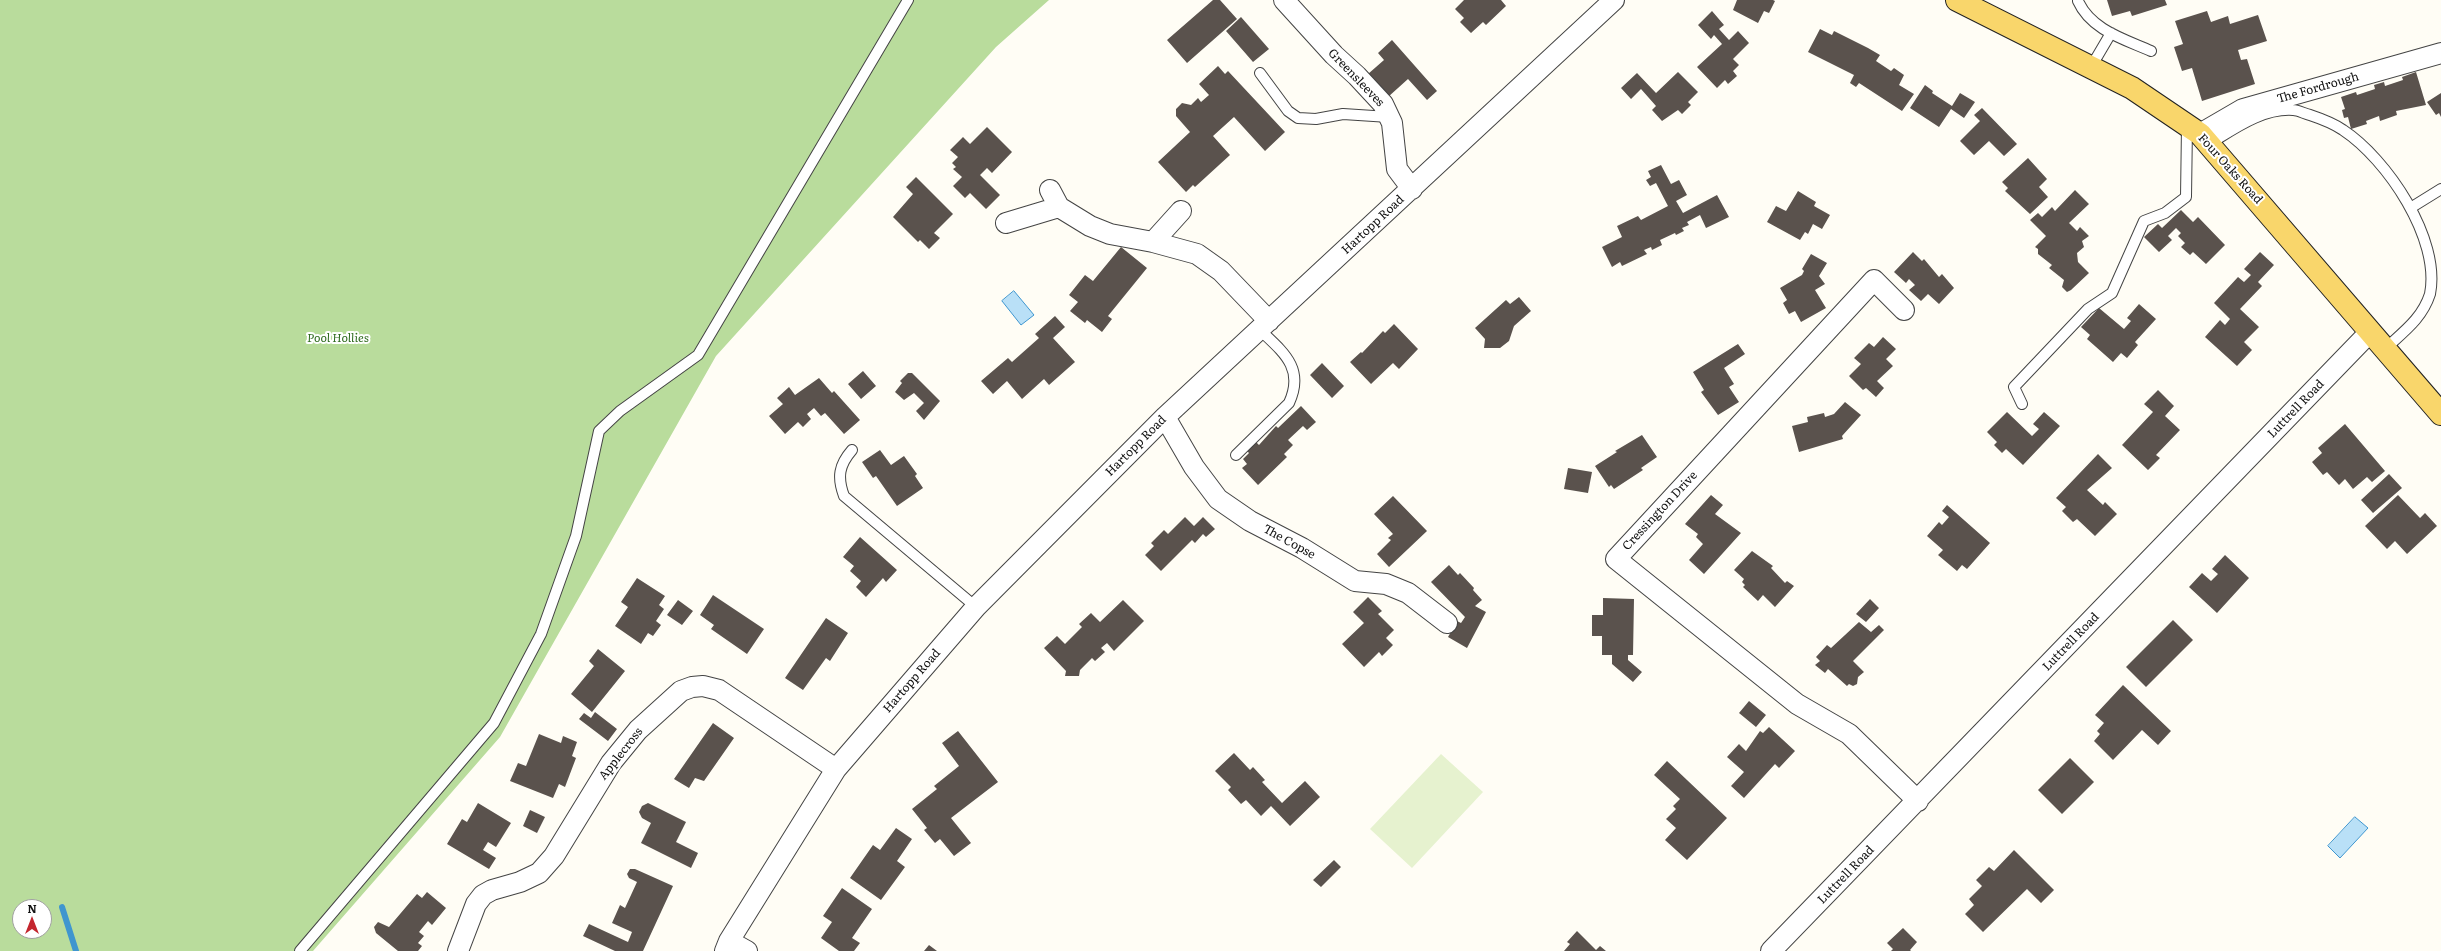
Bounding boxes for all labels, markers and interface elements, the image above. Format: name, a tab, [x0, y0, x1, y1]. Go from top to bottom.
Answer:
street label: Greensleeves	[1325, 46, 1387, 110]
street label: The Fordrough	[2275, 69, 2361, 107]
street label: Four Oaks Road	[2195, 131, 2265, 207]
street label: Hartopp Road	[1339, 192, 1407, 258]
park label: Pool Hollies	[307, 331, 369, 345]
street label: Luttrell Road	[2265, 377, 2327, 441]
street label: Hartopp Road	[1103, 413, 1169, 479]
street label: Cressington Drive	[1620, 468, 1700, 554]
street label: The Copse	[1260, 522, 1318, 562]
street label: Luttrell Road	[2040, 610, 2102, 674]
street label: Hartopp Road	[880, 646, 944, 716]
street label: Applecross	[596, 725, 646, 783]
street label: Luttrell Road	[1815, 843, 1877, 907]
north arrow	[12, 899, 52, 939]
text: N	[27, 900, 37, 916]

